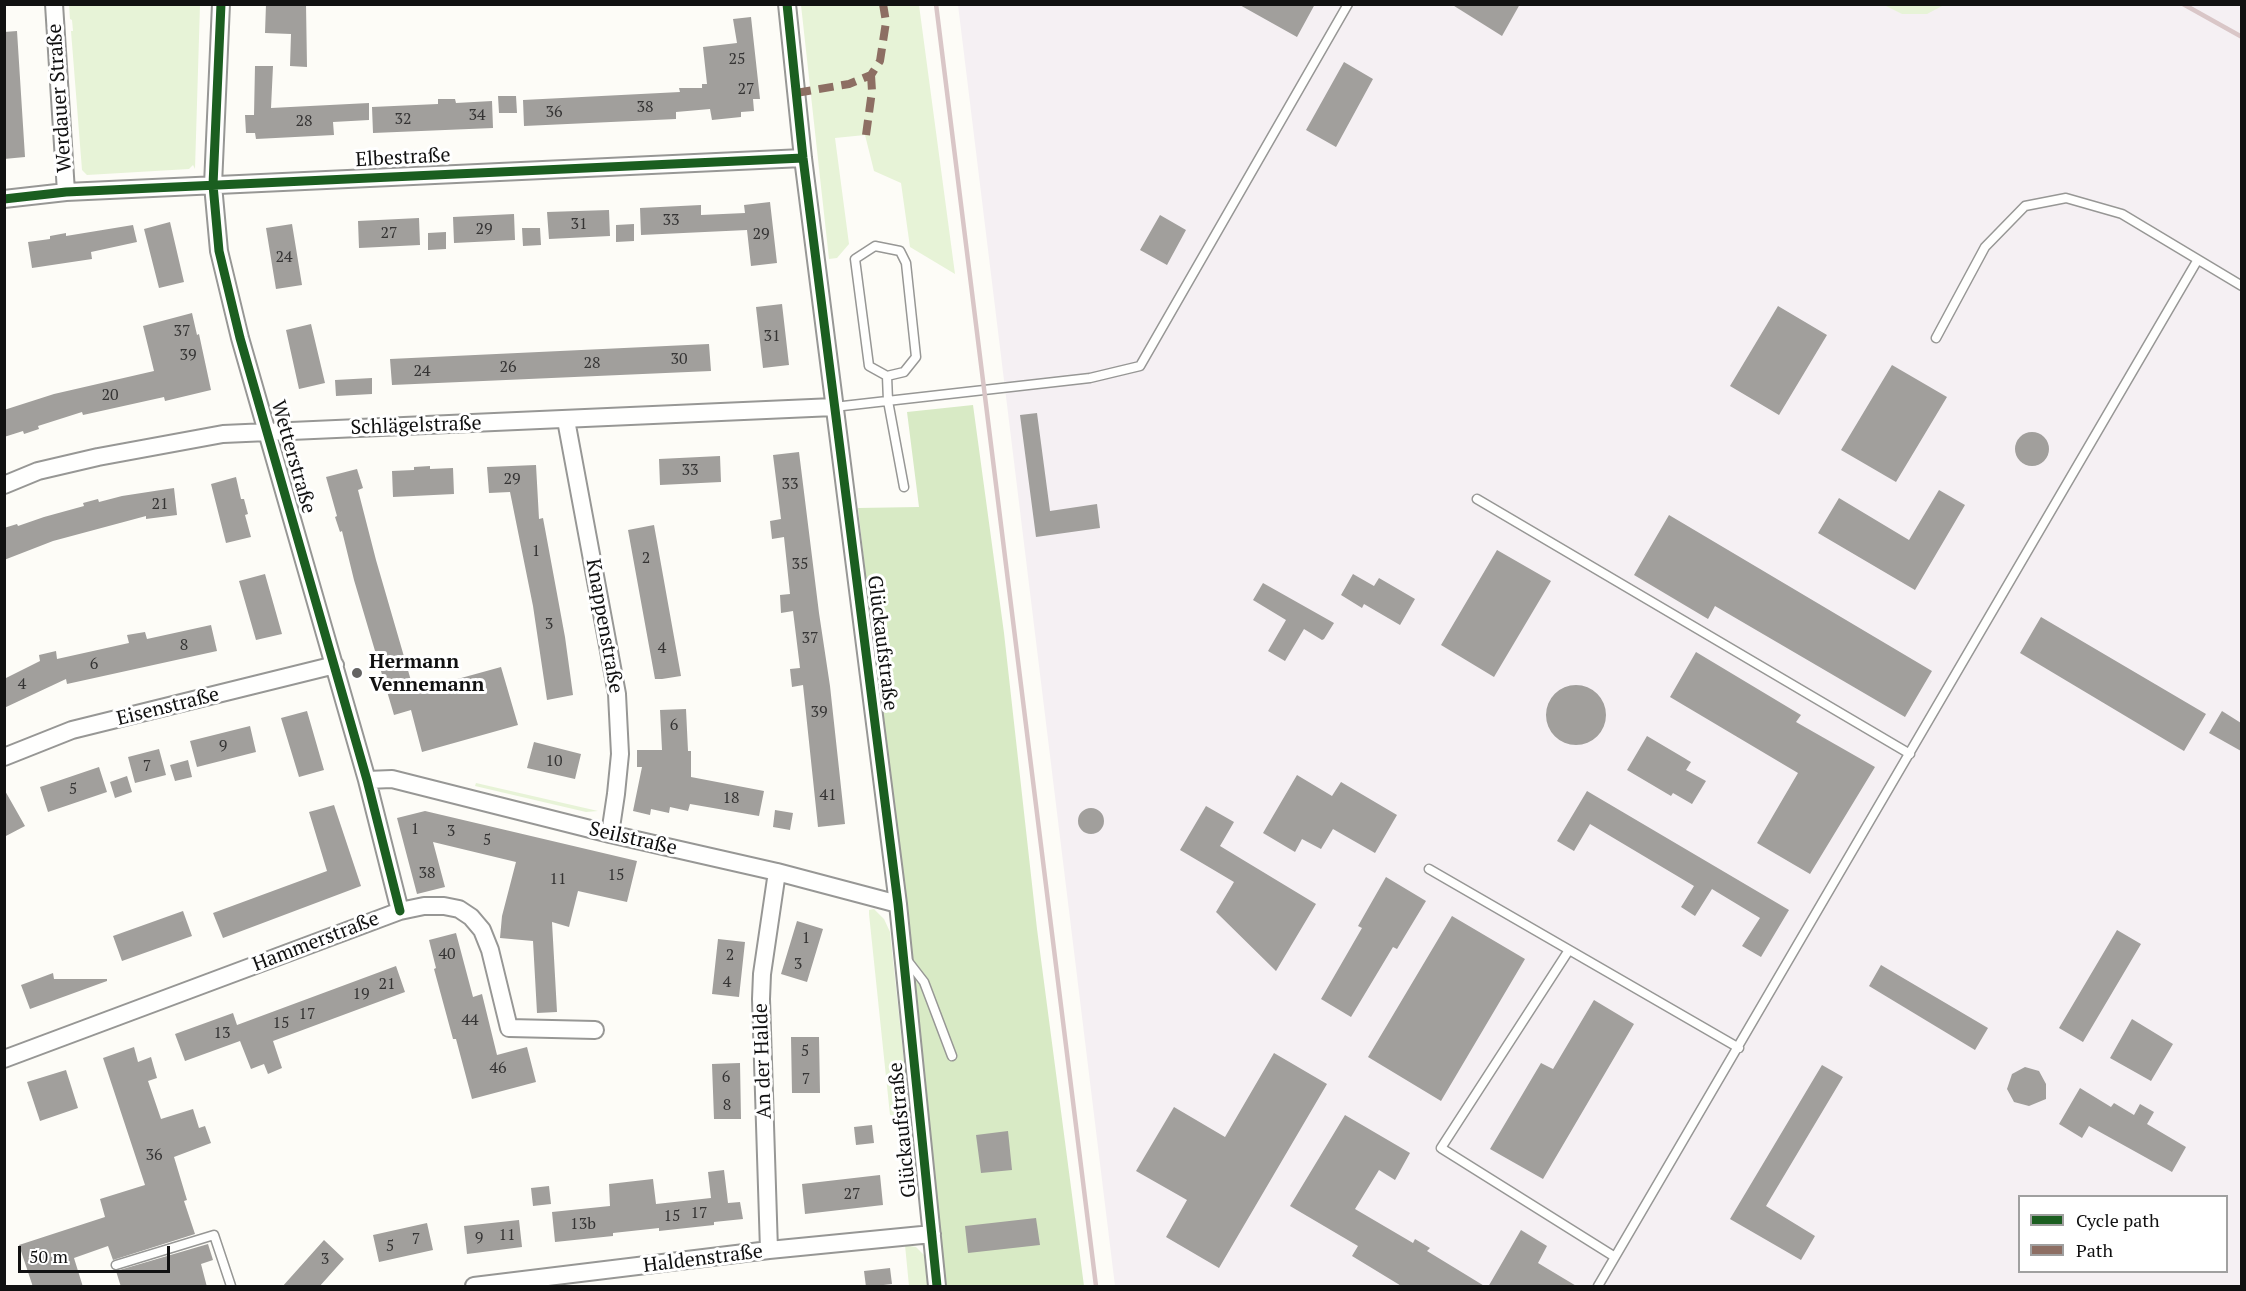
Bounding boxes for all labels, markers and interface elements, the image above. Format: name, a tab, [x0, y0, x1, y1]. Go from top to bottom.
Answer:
street label: Werdauer Straße	[43, 23, 77, 173]
house number: 25	[728, 49, 746, 69]
house number: 27	[737, 79, 755, 99]
house number: 38	[636, 97, 654, 117]
house number: 36	[545, 102, 563, 122]
house number: 34	[468, 105, 486, 125]
house number: 32	[394, 109, 412, 129]
house number: 28	[295, 111, 313, 131]
street label: Elbestraße	[355, 144, 451, 172]
house number: 33	[662, 210, 680, 230]
house number: 31	[570, 214, 588, 234]
house number: 29	[475, 219, 493, 239]
house number: 27	[380, 223, 398, 243]
house number: 29	[752, 224, 770, 244]
house number: 24	[275, 247, 293, 267]
house number: 37	[173, 321, 191, 341]
house number: 31	[763, 326, 781, 346]
house number: 39	[179, 345, 197, 365]
house number: 30	[670, 349, 688, 369]
house number: 28	[583, 353, 601, 373]
house number: 26	[499, 357, 517, 377]
house number: 24	[413, 361, 431, 381]
house number: 20	[101, 385, 119, 405]
street label: Wetterstraße	[265, 398, 321, 516]
street label: Schlägelstraße	[350, 412, 482, 440]
house number: 33	[681, 460, 699, 480]
house number: 29	[503, 469, 521, 489]
house number: 33	[781, 474, 799, 494]
house number: 21	[151, 494, 169, 514]
house number: 1	[532, 541, 540, 561]
house number: 2	[642, 548, 650, 568]
house number: 35	[791, 554, 809, 574]
street label: Knappenstraße	[580, 557, 628, 695]
street label: Glückaufstraße	[862, 574, 902, 712]
house number: 3	[545, 614, 553, 634]
house number: 37	[801, 628, 819, 648]
house number: 8	[180, 635, 188, 655]
house number: 4	[658, 638, 666, 658]
place label: Hermann Vennemann	[369, 650, 484, 697]
house number: 6	[90, 654, 98, 674]
marker: Hermann Vennemann	[350, 666, 364, 680]
house number: 4	[18, 674, 26, 694]
street label: Eisenstraße	[114, 683, 222, 731]
house number: 39	[810, 702, 828, 722]
house number: 6	[670, 715, 678, 735]
house number: 9	[219, 736, 227, 756]
house number: 10	[545, 751, 563, 771]
house number: 7	[143, 756, 151, 776]
house number: 5	[69, 779, 77, 799]
house number: 41	[819, 785, 837, 805]
house number: 18	[722, 788, 740, 808]
street label: Seilstraße	[587, 817, 679, 861]
house number: 1	[411, 819, 419, 839]
house number: 3	[447, 821, 455, 841]
house number: 5	[483, 830, 491, 850]
house number: 38	[418, 863, 436, 883]
house number: 15	[607, 865, 625, 885]
house number: 11	[549, 869, 567, 889]
street label: Hammerstraße	[249, 907, 383, 977]
house number: 1	[802, 928, 810, 948]
house number: 40	[438, 944, 456, 964]
house number: 2	[726, 945, 734, 965]
house number: 3	[794, 954, 802, 974]
house number: 4	[723, 972, 731, 992]
house number: 21	[378, 974, 396, 994]
house number: 19	[352, 984, 370, 1004]
street label: An der Halde	[749, 1003, 777, 1119]
house number: 17	[298, 1004, 316, 1024]
house number: 44	[461, 1010, 479, 1030]
house number: 15	[272, 1013, 290, 1033]
house number: 13	[213, 1023, 231, 1043]
house number: 5	[801, 1041, 809, 1061]
house number: 46	[489, 1058, 507, 1078]
street label: Glückaufstraße	[884, 1061, 922, 1199]
house number: 6	[722, 1067, 730, 1087]
house number: 7	[802, 1069, 810, 1089]
house number: 8	[723, 1095, 731, 1115]
house number: 36	[145, 1145, 163, 1165]
house number: 27	[843, 1184, 861, 1204]
legend	[2018, 1195, 2228, 1273]
house number: 17	[690, 1203, 708, 1223]
house number: 15	[663, 1206, 681, 1226]
text: Cycle path	[2076, 1208, 2160, 1232]
house number: 13b	[570, 1214, 596, 1234]
house number: 11	[498, 1225, 516, 1245]
house number: 9	[475, 1228, 483, 1248]
house number: 7	[412, 1229, 420, 1249]
scale bar	[21, 1234, 172, 1272]
house number: 5	[386, 1236, 394, 1256]
text: Path	[2076, 1238, 2113, 1262]
street label: Haldenstraße	[642, 1240, 764, 1278]
text: 50 m	[29, 1244, 68, 1268]
house number: 3	[321, 1249, 329, 1269]

